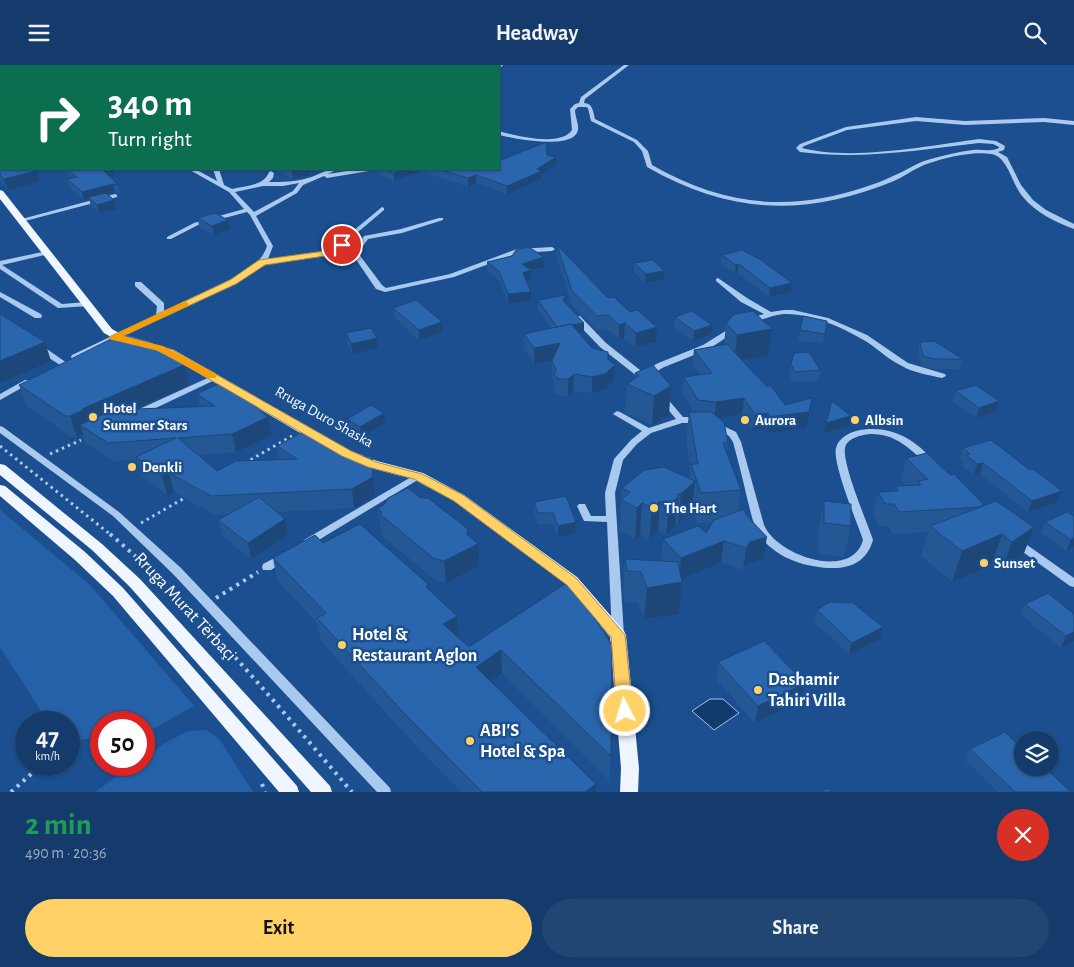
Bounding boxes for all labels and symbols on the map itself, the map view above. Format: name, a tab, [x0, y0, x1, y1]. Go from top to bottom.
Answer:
pin	[321, 224, 363, 266]
street label: Rruga Duro Shaska	[272, 384, 376, 450]
place label: Hotel Summer Stars	[103, 401, 188, 433]
marker: Hotel Summer Stars	[87, 411, 99, 423]
place label: Aurora	[755, 413, 796, 428]
place label: Albsin	[865, 413, 904, 428]
marker: Aurora	[739, 414, 751, 426]
marker: Albsin	[849, 414, 861, 426]
place label: Denkli	[142, 460, 182, 475]
marker: Denkli	[126, 461, 138, 473]
place label: The Hart	[664, 501, 717, 516]
marker: The Hart	[648, 502, 660, 514]
street label: Rruga Murat Tërbaçi	[130, 549, 240, 665]
place label: Sunset	[994, 556, 1035, 571]
marker: Sunset	[978, 557, 990, 569]
place label: Hotel & Restaurant Aglon	[352, 626, 477, 665]
marker: Hotel & Restaurant Aglon	[336, 639, 348, 651]
place label: Dashamir Tahiri Villa	[768, 671, 846, 710]
position arrow	[598, 684, 650, 736]
marker: Dashamir Tahiri Villa	[752, 684, 764, 696]
speed limit sign: 50	[90, 711, 155, 776]
place label: ABI'S Hotel & Spa	[480, 722, 566, 761]
marker: ABI'S Hotel & Spa	[464, 735, 476, 747]

